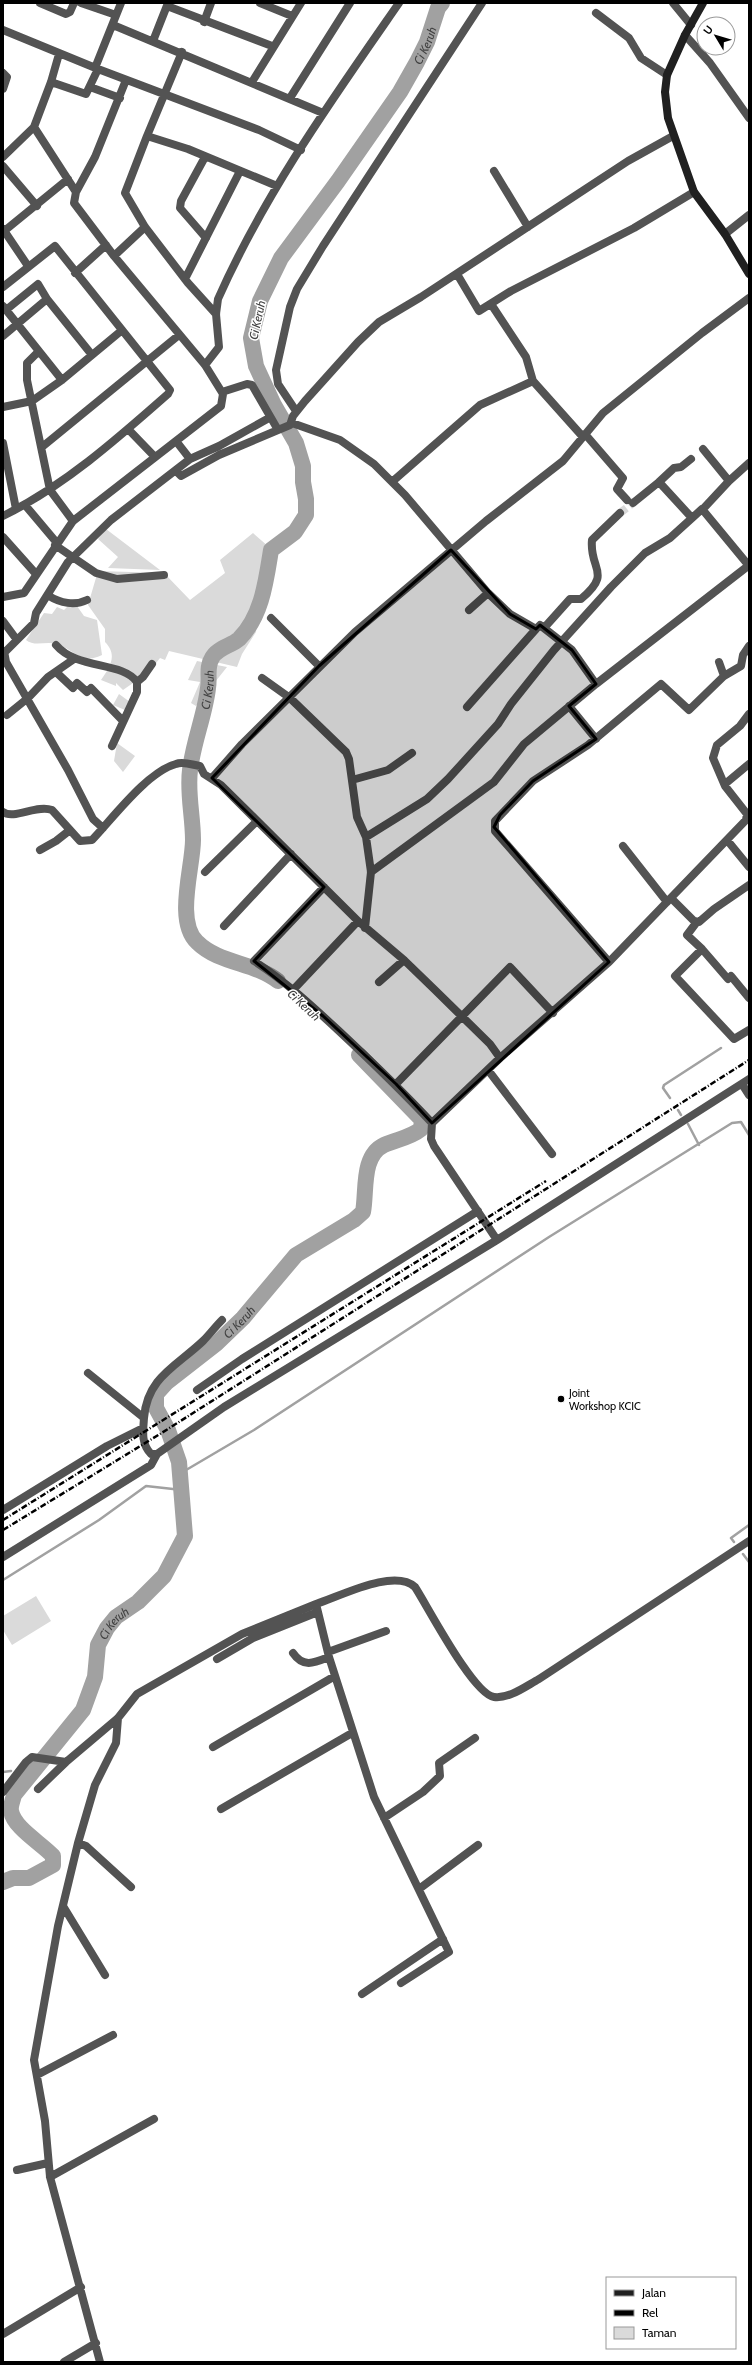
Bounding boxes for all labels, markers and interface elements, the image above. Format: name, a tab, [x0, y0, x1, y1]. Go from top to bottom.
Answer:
north arrow	[696, 16, 736, 56]
text: U	[700, 22, 716, 37]
water label: Ci Keruh	[410, 25, 439, 67]
water label: Ci Keruh	[246, 299, 268, 341]
water label: Ci Keruh	[197, 670, 216, 711]
water label: Ci Keruh	[284, 986, 324, 1024]
water label: Ci Keruh	[220, 1302, 258, 1341]
place label: Joint Workshop KCIC	[568, 1386, 641, 1413]
marker: Joint Workshop KCIC	[556, 1394, 566, 1404]
water label: Ci Keruh	[95, 1603, 131, 1642]
legend	[606, 2277, 736, 2349]
text: Jalan	[641, 2285, 666, 2300]
text: Rel	[642, 2305, 658, 2320]
text: Taman	[642, 2325, 677, 2340]

